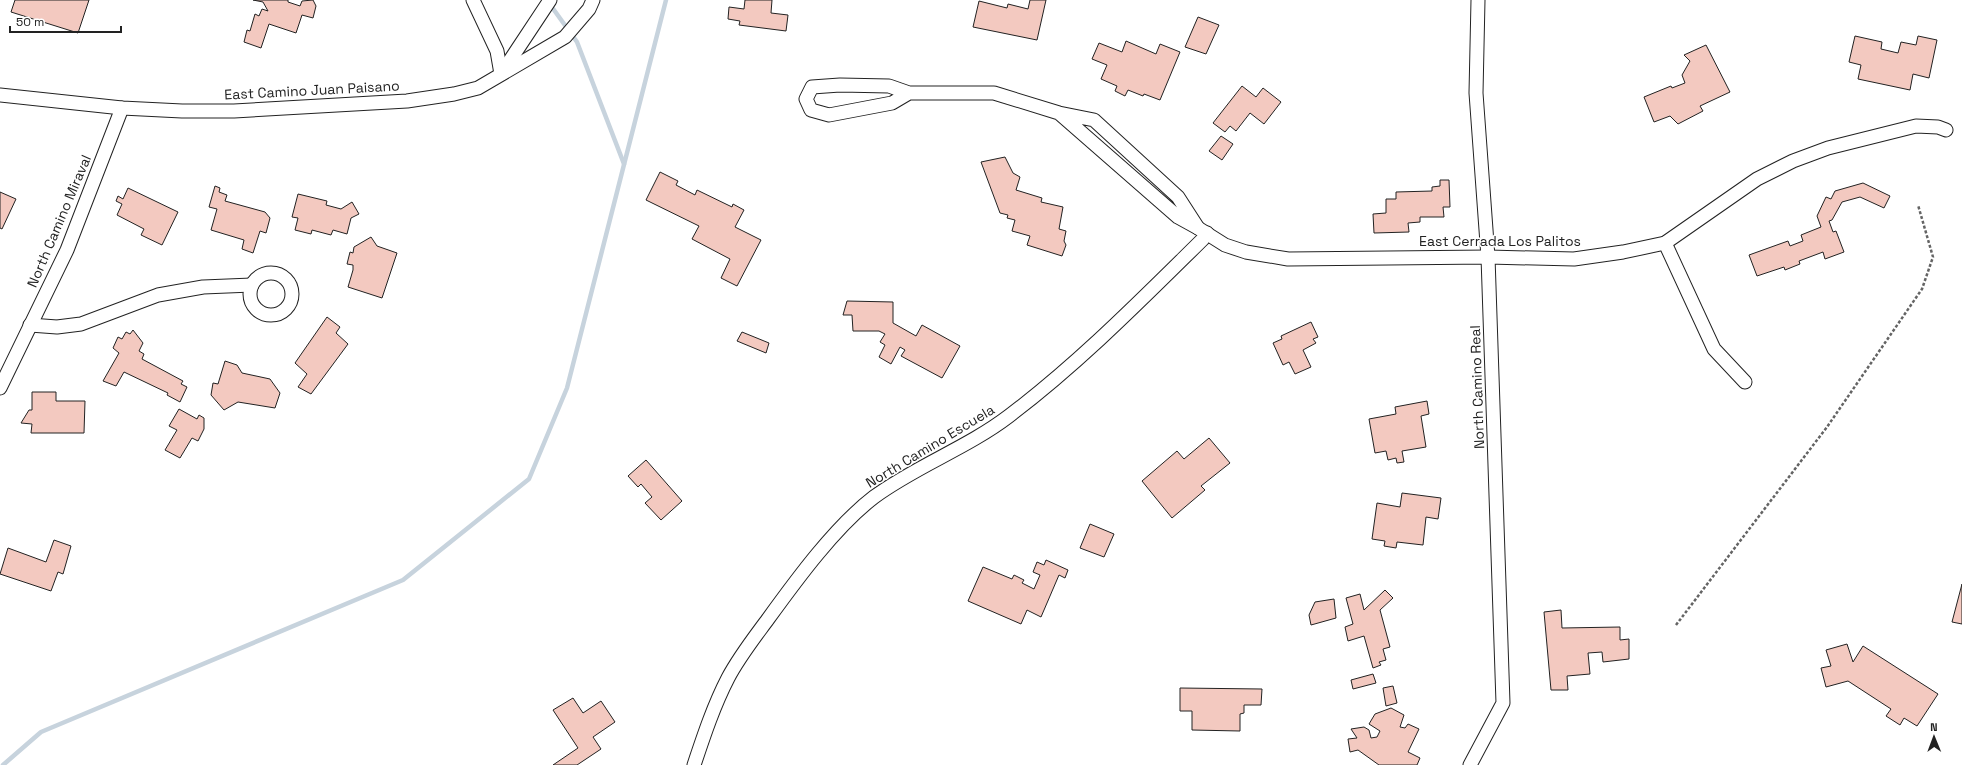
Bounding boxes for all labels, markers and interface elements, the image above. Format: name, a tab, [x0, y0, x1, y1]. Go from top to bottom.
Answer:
scale bar	[10, 8, 121, 34]
text: 50 m	[16, 14, 44, 30]
street label: East Camino Juan Paisano	[224, 76, 400, 104]
street label: North Camino Miraval	[23, 152, 95, 290]
street label: East Cerrada Los Palitos	[1419, 232, 1581, 250]
street label: North Camino Real	[1466, 325, 1488, 449]
street label: North Camino Escuela	[862, 400, 998, 492]
north arrow	[1914, 717, 1954, 757]
text: N	[1930, 720, 1938, 734]

